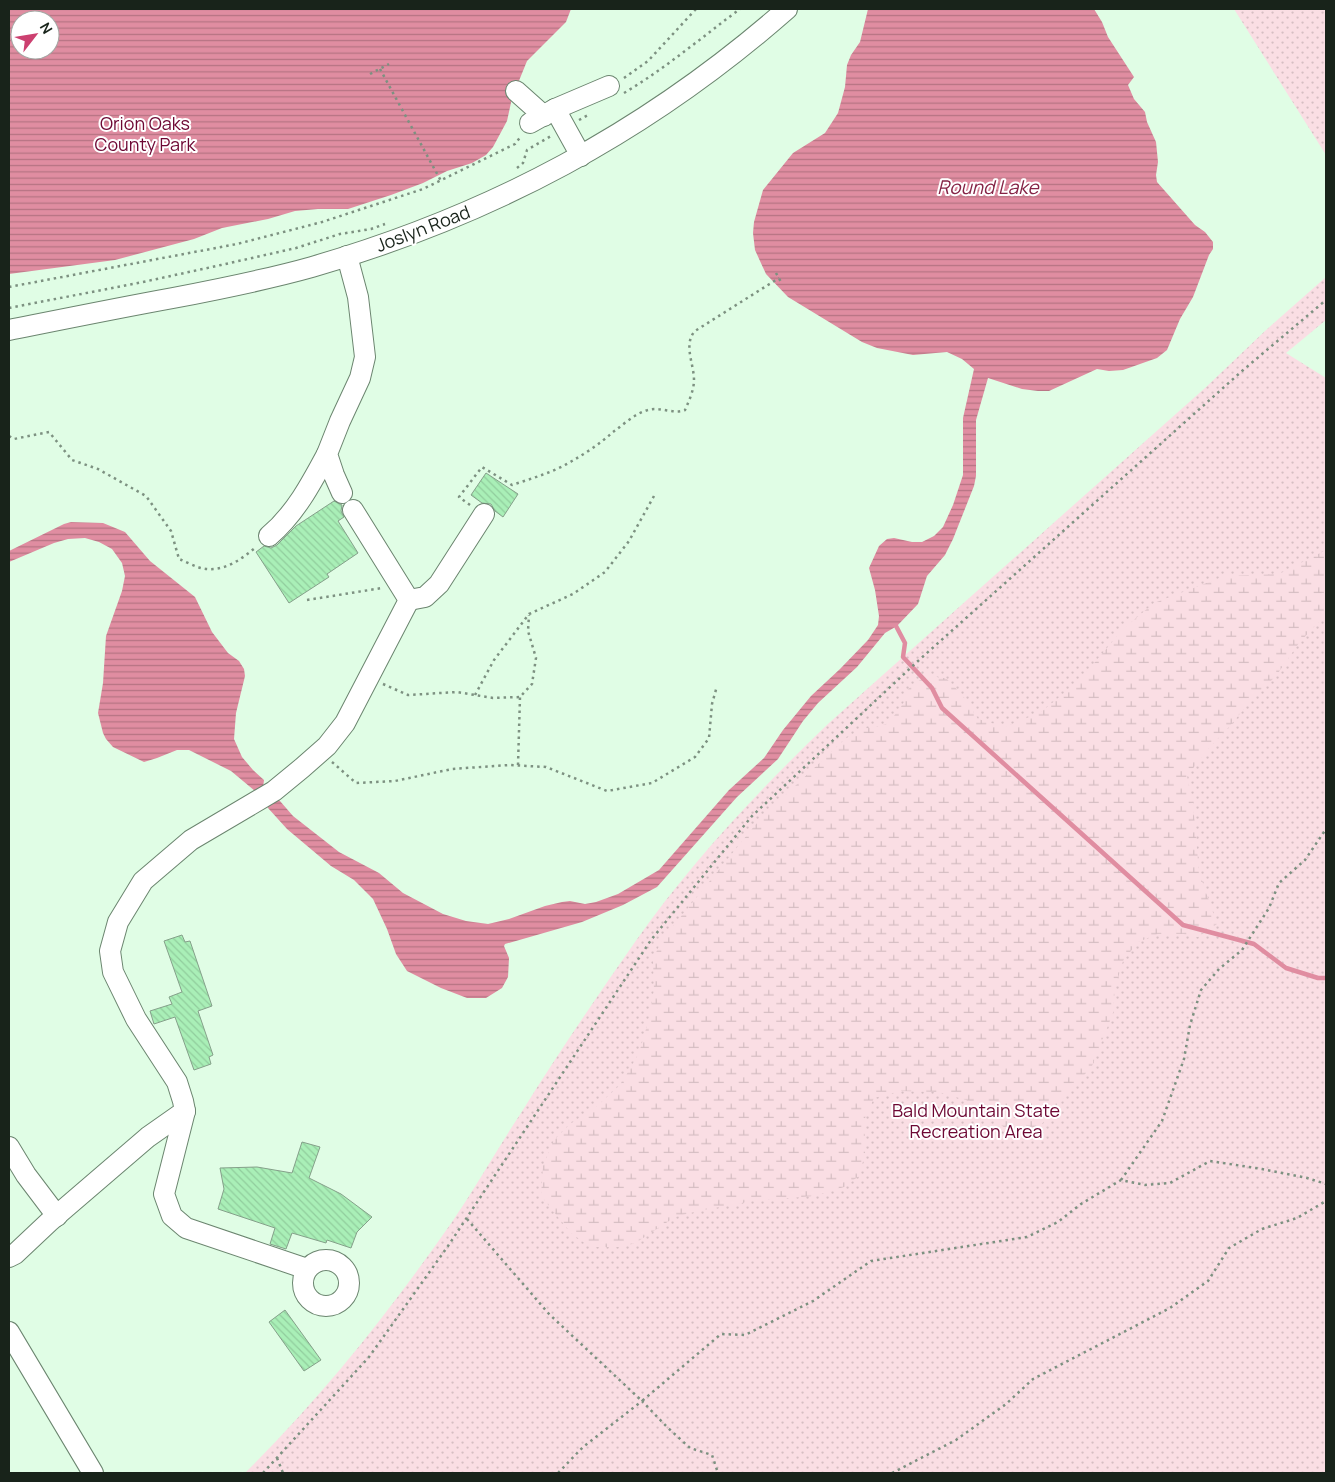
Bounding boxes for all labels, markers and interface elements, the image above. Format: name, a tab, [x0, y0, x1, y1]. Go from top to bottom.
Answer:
north arrow	[10, 10, 60, 60]
text: N	[36, 19, 57, 37]
park label: Orion Oaks County Park	[95, 111, 196, 156]
water label: Round Lake	[937, 174, 1041, 200]
street label: Joslyn Road	[372, 199, 473, 257]
park label: Bald Mountain State Recreation Area	[892, 1098, 1060, 1143]

